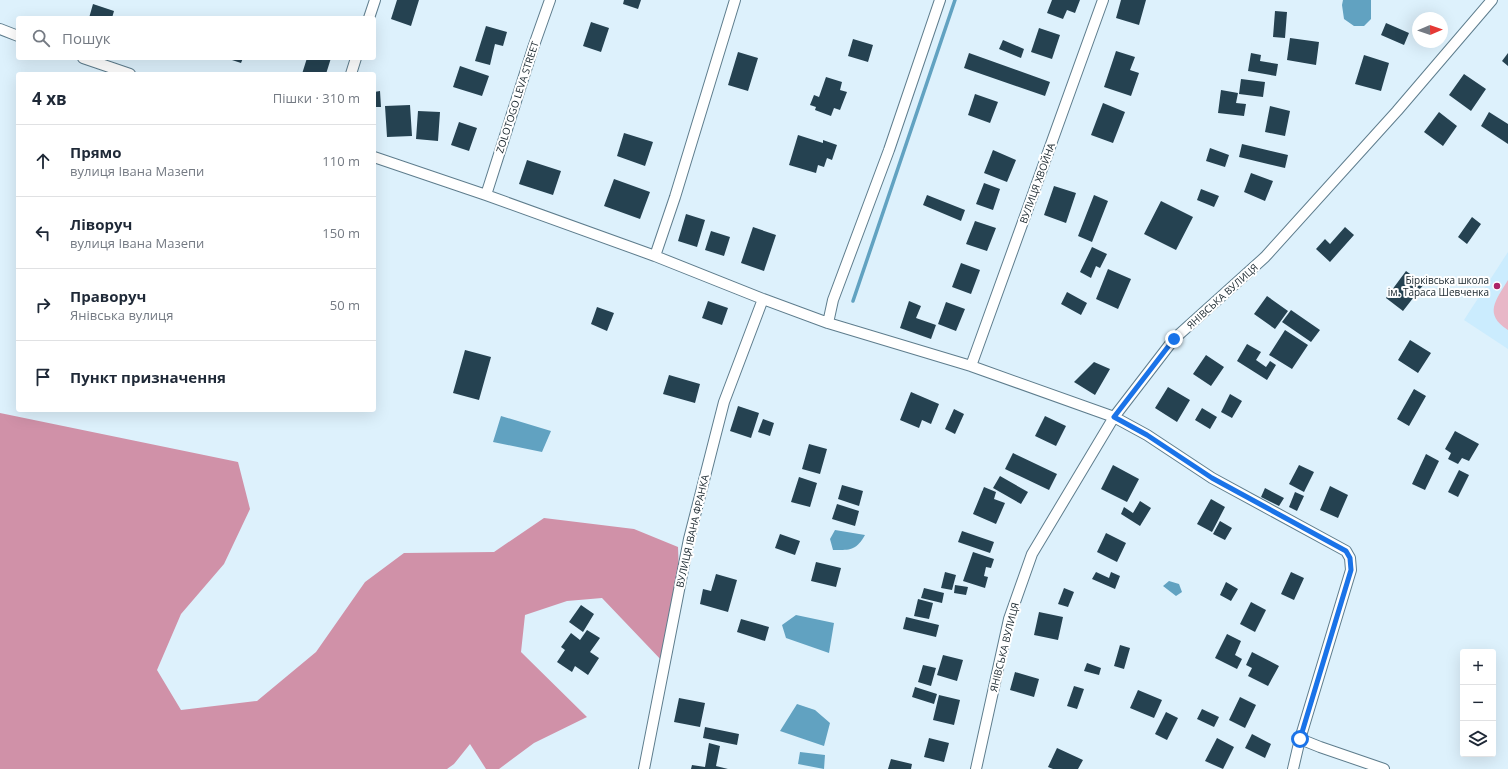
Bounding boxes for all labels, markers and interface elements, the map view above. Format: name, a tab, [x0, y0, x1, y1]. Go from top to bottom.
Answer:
north arrow	[1412, 12, 1448, 48]
search box	[16, 16, 376, 60]
icon: search	[30, 27, 52, 49]
text: Пошук	[62, 28, 111, 48]
street label: ZOLOTOGO LEVA STREET	[492, 39, 542, 155]
text: 4 хв	[32, 87, 67, 110]
text: Пішки · 310 m	[273, 89, 360, 107]
street label: ВУЛИЦЯ ХВОЙНА	[1016, 140, 1058, 225]
text: Прямо	[70, 142, 122, 162]
icon: ahead	[32, 150, 54, 172]
text: 110 m	[322, 152, 360, 170]
text: вулиця Івана Мазепи	[70, 162, 204, 180]
text: Ліворуч	[70, 214, 132, 234]
icon: left	[32, 222, 54, 244]
text: 150 m	[322, 224, 360, 242]
text: вулиця Івана Мазепи	[70, 234, 204, 252]
street label: ЯНІВСЬКА ВУЛИЦЯ	[1183, 260, 1261, 332]
place label: Бірківська школа ім. Тараса Шевченка	[1388, 273, 1489, 299]
marker: Бірківська школа ім. Тараса Шевченка	[1492, 281, 1502, 291]
text: Праворуч	[70, 286, 146, 306]
icon: right	[32, 294, 54, 316]
text: 50 m	[330, 296, 360, 314]
text: Янівська вулиця	[70, 306, 173, 324]
route end	[1165, 330, 1183, 348]
icon: arrive	[32, 366, 54, 388]
text: Пункт призначення	[70, 367, 226, 387]
street label: ВУЛИЦЯ ІВАНА ФРАНКА	[672, 472, 712, 589]
street label: ЯНІВСЬКА ВУЛИЦЯ	[986, 601, 1022, 693]
map controls	[1460, 649, 1496, 757]
button: +	[1460, 649, 1496, 685]
button: −	[1460, 685, 1496, 721]
button: layers	[1460, 721, 1496, 757]
route start	[1291, 730, 1309, 748]

